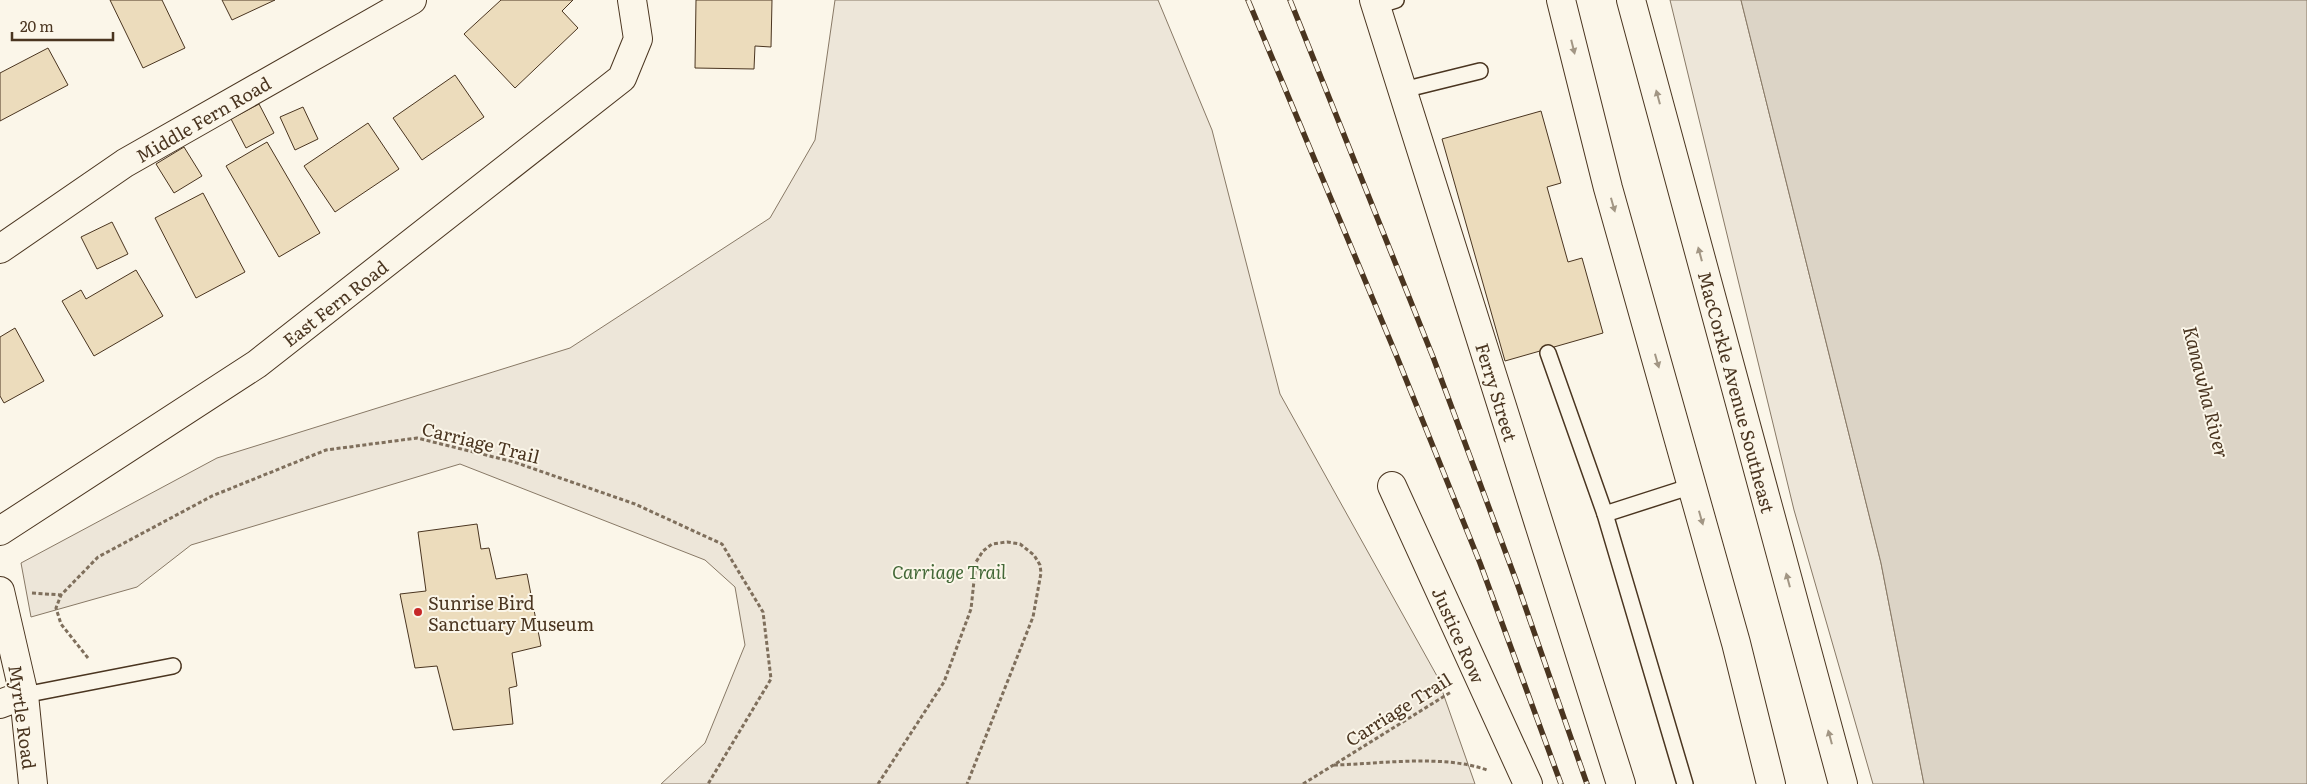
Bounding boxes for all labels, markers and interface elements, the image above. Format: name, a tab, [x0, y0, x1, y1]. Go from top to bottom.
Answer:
scale bar	[12, 10, 114, 42]
text: 20 m	[20, 14, 54, 37]
one-way arrow	[1569, 40, 1577, 55]
street label: Middle Fern Road	[131, 69, 275, 169]
one-way arrow	[1653, 90, 1661, 105]
one-way arrow	[1609, 197, 1617, 212]
one-way arrow	[1696, 247, 1704, 262]
street label: East Fern Road	[277, 253, 393, 353]
street label: MacCorkle Avenue Southeast	[1692, 268, 1782, 517]
water label: Kanawha River	[2177, 323, 2237, 461]
street label: Ferry Street	[1469, 339, 1525, 445]
one-way arrow	[1653, 354, 1661, 369]
street label: Carriage Trail	[419, 414, 543, 470]
one-way arrow	[1697, 510, 1705, 525]
park label: Carriage Trail	[892, 558, 1007, 585]
one-way arrow	[1784, 572, 1792, 588]
street label: Justice Row	[1426, 583, 1492, 688]
place label: Sunrise Bird Sanctuary Museum	[428, 589, 594, 637]
marker: Sunrise Bird Sanctuary Museum	[412, 606, 424, 618]
street label: Myrtle Road	[2, 663, 44, 771]
street label: Carriage Trail	[1340, 666, 1456, 752]
one-way arrow	[1826, 729, 1834, 744]

